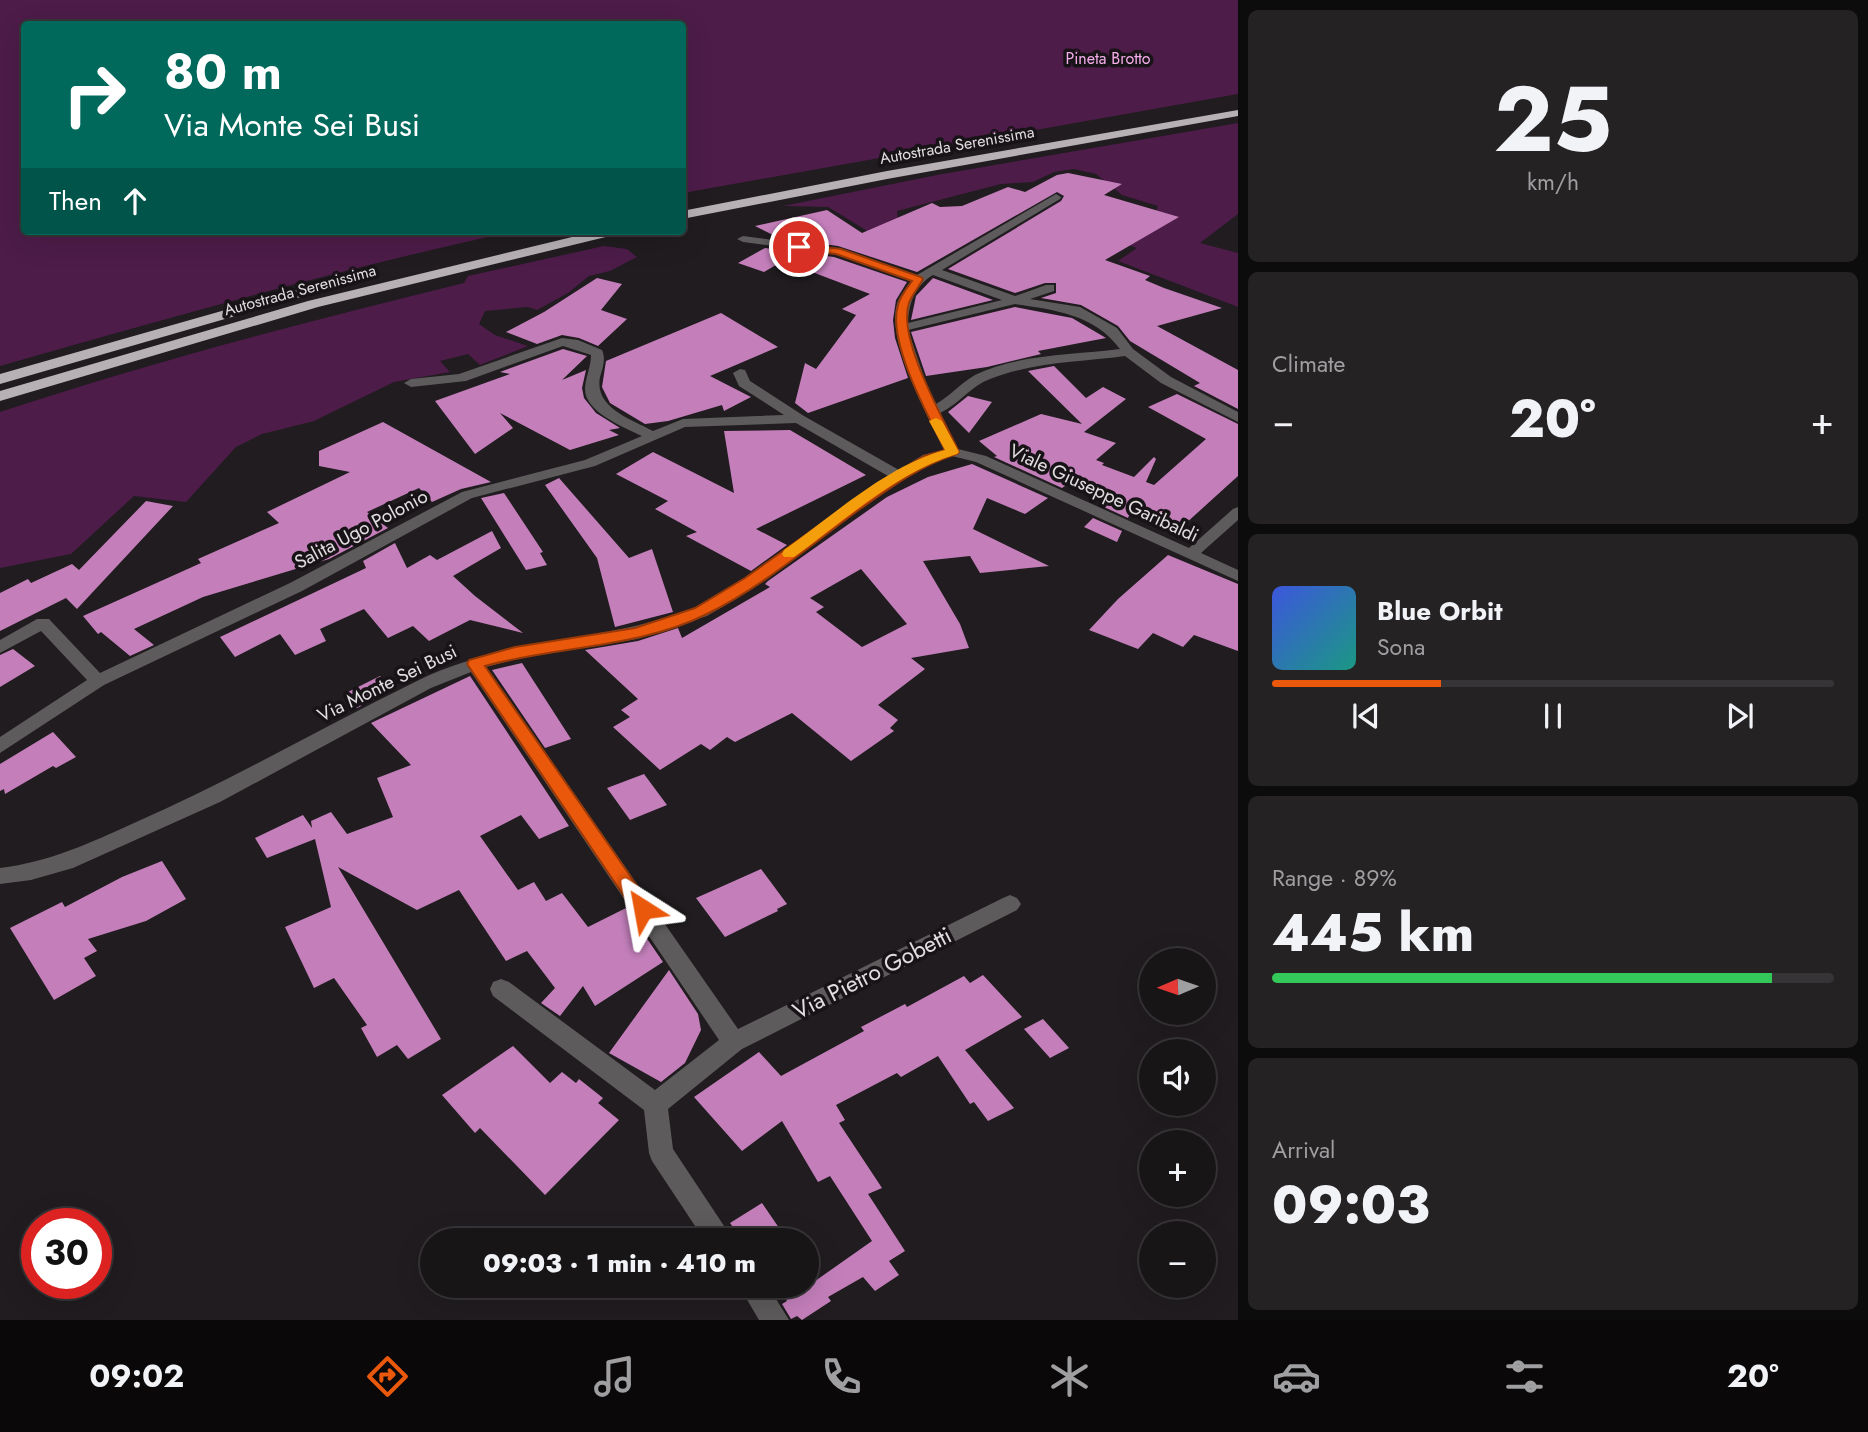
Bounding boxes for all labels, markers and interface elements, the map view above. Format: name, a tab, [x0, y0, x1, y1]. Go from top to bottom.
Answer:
text: 80 m	[164, 37, 282, 107]
park label: Pineta Brotto	[1065, 47, 1151, 70]
icon: right	[49, 49, 140, 140]
text: 25	[1494, 54, 1612, 185]
text: Via Monte Sei Busi	[164, 102, 420, 148]
street label: Autostrada Serenissima	[878, 120, 1036, 170]
text: km/h	[1527, 165, 1579, 199]
text: Then	[49, 182, 102, 220]
icon: ahead	[116, 182, 154, 220]
pin	[769, 217, 829, 277]
icon: arrive	[780, 228, 818, 266]
street label: Autostrada Serenissima	[221, 259, 379, 321]
text: Climate	[1272, 347, 1345, 381]
text: 20°	[1509, 381, 1596, 457]
text: −	[1272, 393, 1294, 448]
text: +	[1811, 393, 1834, 448]
street label: Viale Giuseppe Garibaldi	[1005, 437, 1203, 549]
street label: Salita Ugo Polonio	[290, 483, 432, 575]
text: Blue Orbit	[1377, 592, 1502, 630]
text: Sona	[1377, 630, 1425, 664]
street label: Via Monte Sei Busi	[313, 638, 461, 728]
icon: previous	[1347, 697, 1385, 735]
icon: pause	[1534, 697, 1572, 735]
icon: next	[1721, 697, 1759, 735]
text: Range · 89%	[1272, 861, 1397, 895]
position arrow	[606, 872, 680, 946]
text: 445 km	[1272, 895, 1474, 971]
street label: Via Pietro Gobetti	[787, 918, 957, 1028]
north arrow	[1139, 948, 1216, 1026]
map controls	[1139, 948, 1216, 1298]
button: sound	[1139, 1039, 1216, 1116]
button: +	[1139, 1130, 1216, 1207]
text: Arrival	[1272, 1133, 1335, 1167]
text: 09:03	[1272, 1167, 1430, 1243]
speed limit sign: 30	[21, 1208, 112, 1299]
button: −	[1139, 1221, 1216, 1298]
text: 09:03 · 1 min · 410 m	[483, 1244, 756, 1282]
icon: directions	[363, 1352, 412, 1401]
icon: music	[590, 1352, 639, 1401]
icon: phone	[817, 1352, 866, 1401]
icon: climate	[1045, 1352, 1094, 1401]
icon: car	[1272, 1352, 1321, 1401]
icon: filters	[1500, 1352, 1549, 1401]
text: 09:02	[89, 1353, 184, 1399]
text: 20°	[1727, 1353, 1779, 1399]

